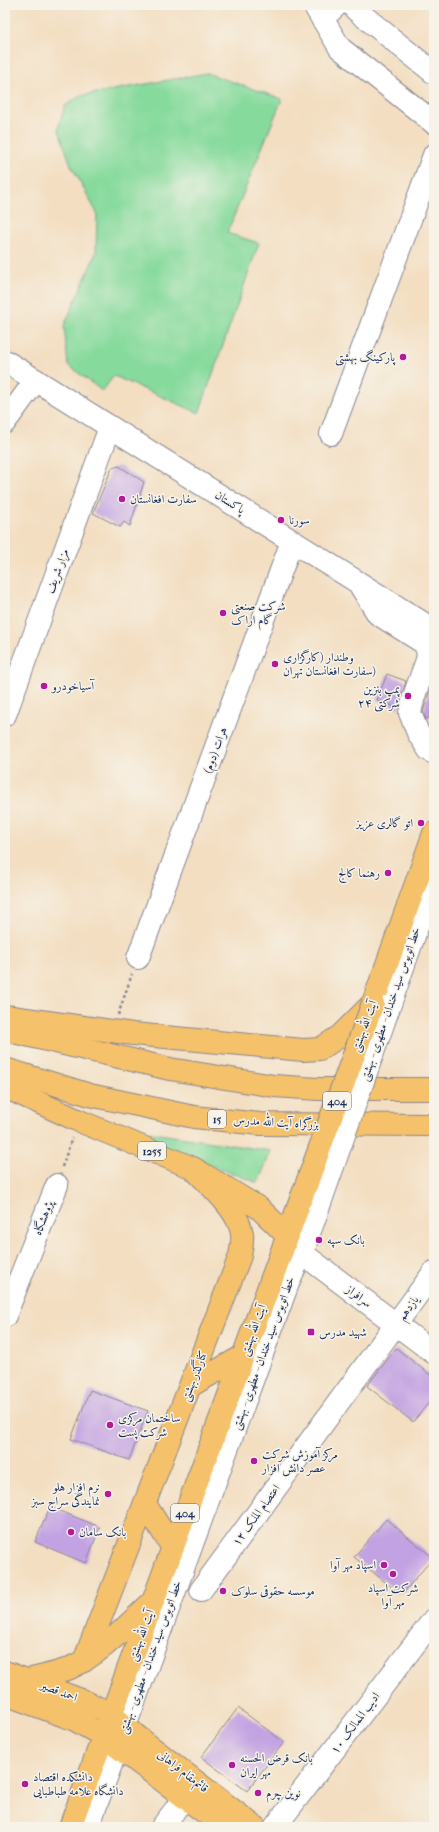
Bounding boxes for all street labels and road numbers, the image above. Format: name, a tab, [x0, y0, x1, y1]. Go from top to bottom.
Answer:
street label: پاکستان	[212, 488, 248, 519]
street label: مزار شریف	[42, 547, 73, 596]
street label: هرات (دوم)	[200, 725, 234, 776]
street label: خط اتوبوس سید خندان - مطهری - بهشتی	[357, 925, 425, 1083]
street label: آیت الله بهشتی	[345, 996, 382, 1054]
road number: 404	[323, 1092, 351, 1110]
road number: 15	[208, 1110, 226, 1128]
street label: بزرگراه آیت الله مدرس	[233, 1110, 319, 1132]
road number: 1255	[138, 1142, 166, 1160]
street label: پژوهشگاه	[29, 1197, 58, 1238]
street label: خط اتوبوس سید خندان - مطهری - بهشتی	[229, 1274, 299, 1432]
street label: سرافراز	[342, 1281, 375, 1311]
street label: یازدهم	[394, 1292, 425, 1325]
street label: آیت الله بهشتی	[234, 1300, 271, 1358]
street label: کنارگذر بهشتی	[176, 1348, 212, 1404]
street label: اعتصام الملک ۱۲	[229, 1481, 286, 1551]
road number: 404	[171, 1504, 199, 1522]
street label: خط اتوبوس سید خندان - مطهری - بهشتی	[116, 1578, 186, 1736]
street label: آیت الله بهشتی	[122, 1605, 159, 1663]
street label: احمد قصیر	[37, 1677, 80, 1705]
street label: ادیب الممالک ۱۰	[327, 1689, 384, 1757]
street label: قائم‌مقام فراهانی	[152, 1747, 211, 1798]

